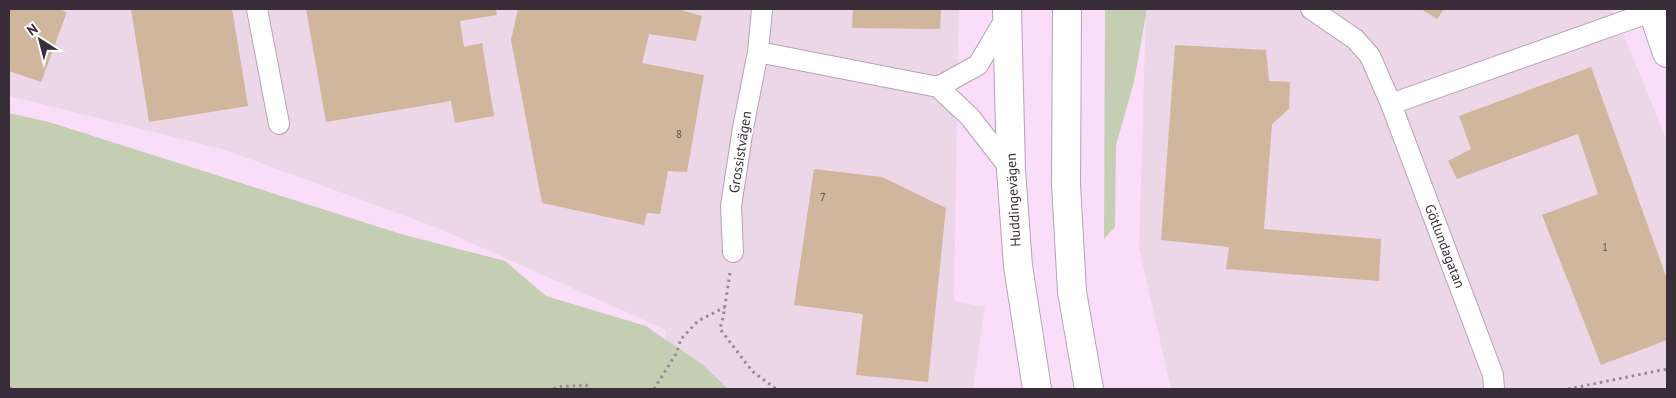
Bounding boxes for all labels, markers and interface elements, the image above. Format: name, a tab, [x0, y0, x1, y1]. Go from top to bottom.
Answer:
north arrow	[15, 15, 65, 65]
text: N	[23, 19, 41, 39]
street label: Grossistvägen	[725, 110, 755, 194]
house number: 8	[676, 127, 682, 141]
street label: Huddingevägen	[1002, 153, 1024, 247]
house number: 7	[820, 190, 826, 204]
street label: Götlundagatan	[1421, 202, 1469, 290]
house number: 1	[1602, 240, 1608, 254]

